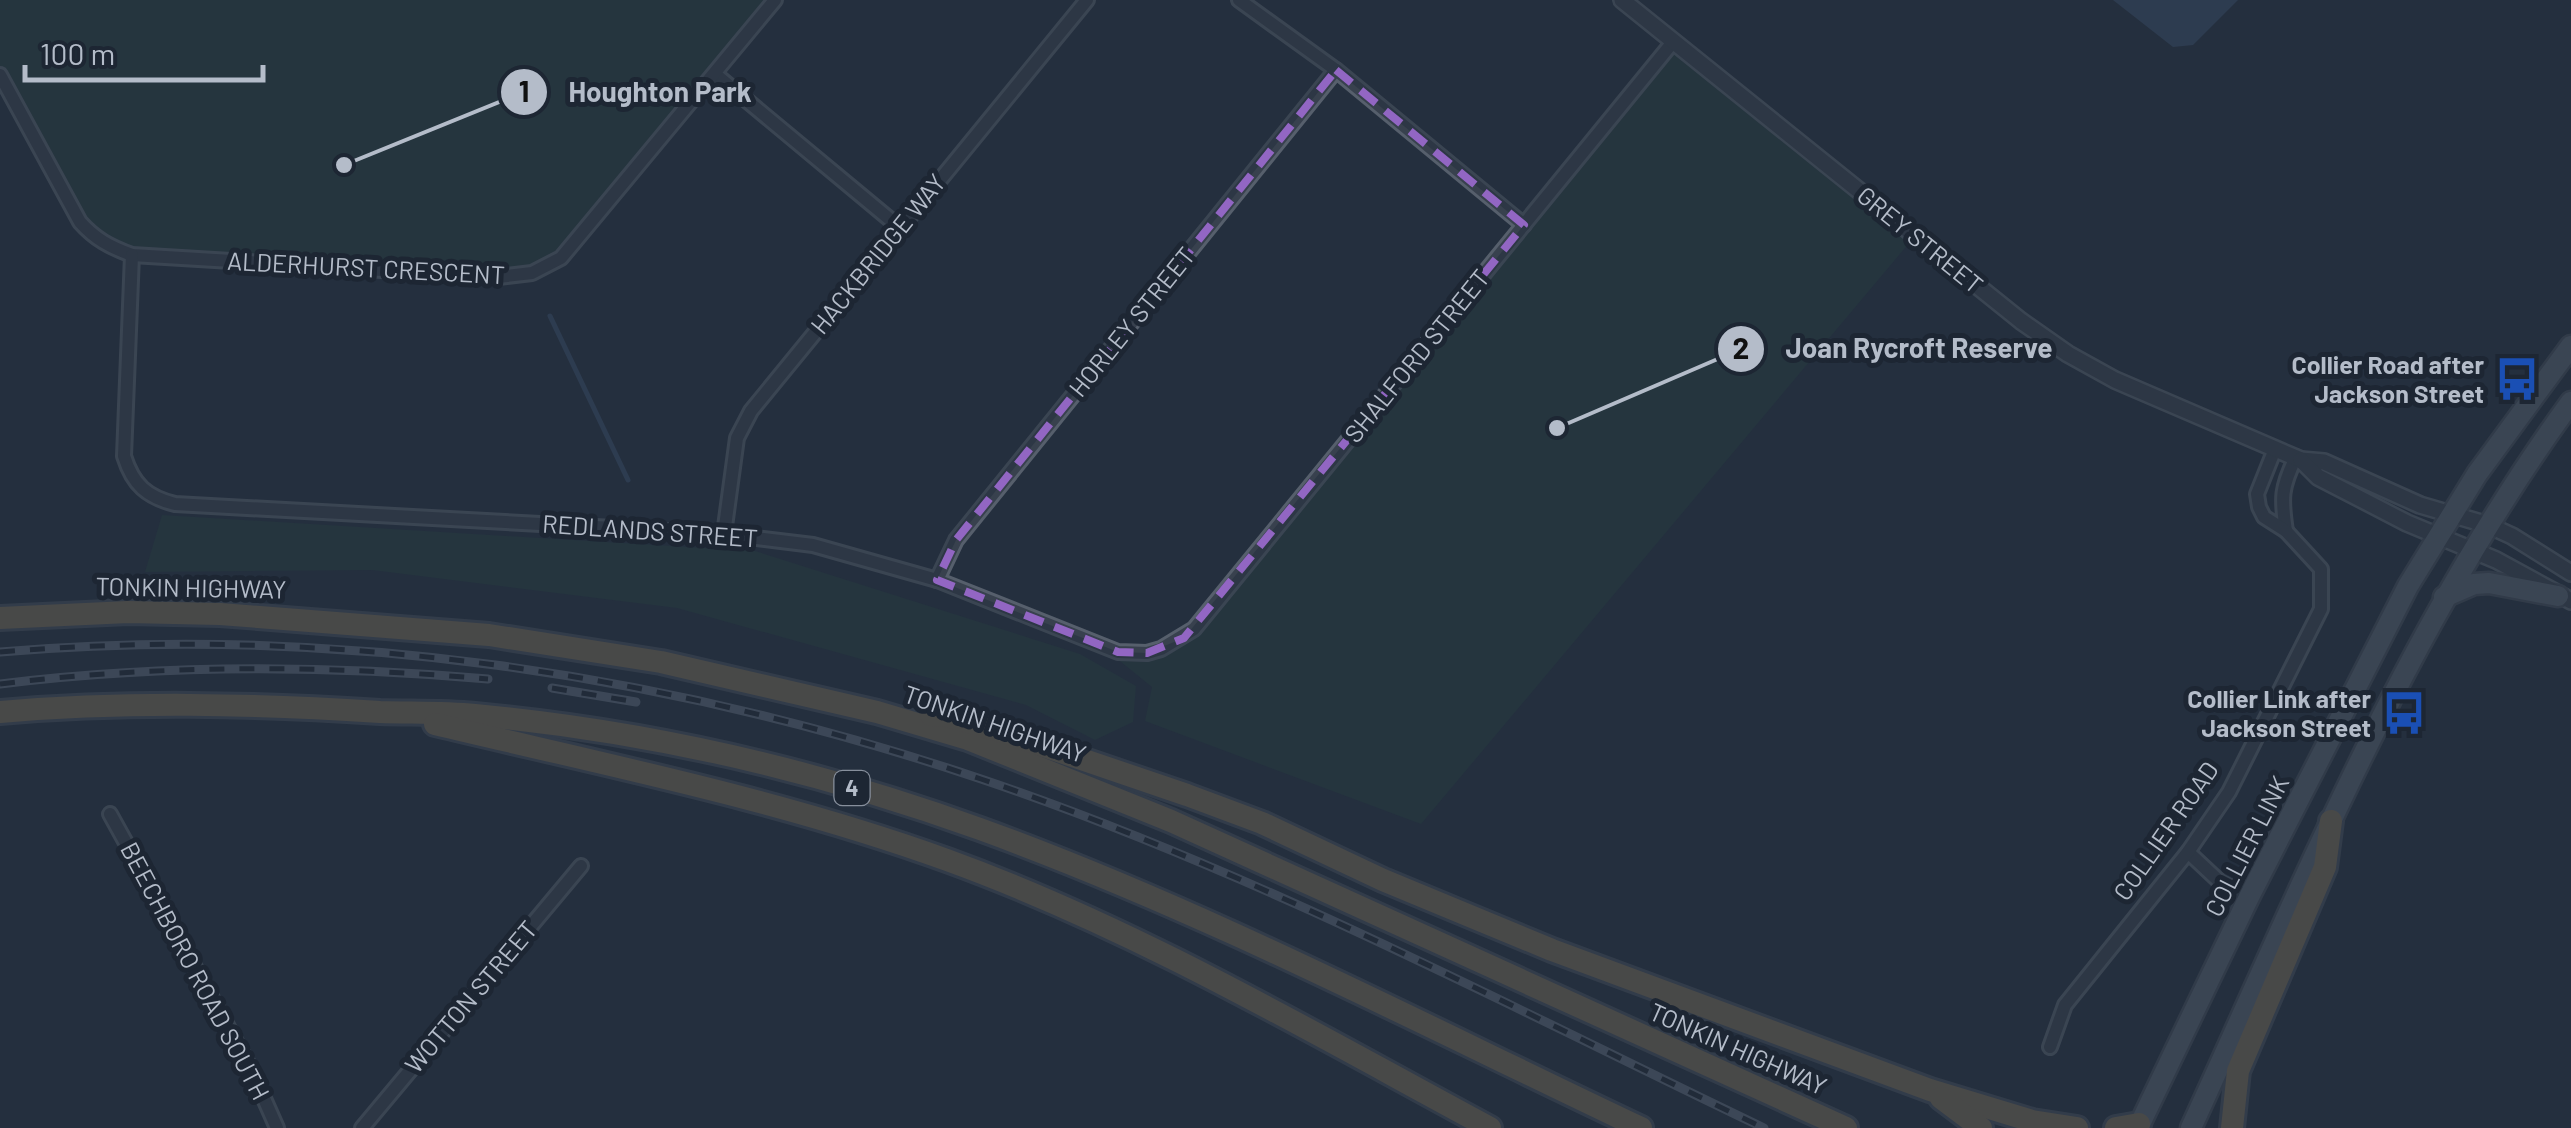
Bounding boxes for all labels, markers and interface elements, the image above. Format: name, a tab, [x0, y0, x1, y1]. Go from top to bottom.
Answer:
scale bar	[25, 20, 262, 82]
text: 100 m	[40, 35, 115, 71]
callout: Houghton Park	[499, 63, 772, 121]
text: 1	[519, 72, 529, 108]
text: Houghton Park	[568, 74, 752, 108]
street label: HACKBRIDGE WAY	[803, 167, 951, 339]
street label: GREY STREET	[1852, 179, 1990, 299]
street label: HORLEY STREET	[1062, 241, 1201, 402]
street label: ALDERHURST CRESCENT	[226, 245, 506, 289]
street label: SHALFORD STREET	[1337, 263, 1495, 448]
callout: Joan Rycroft Reserve	[1716, 320, 2073, 378]
text: 2	[1733, 329, 1749, 365]
text: Joan Rycroft Reserve	[1785, 330, 2053, 364]
place label: Collier Road after Jackson Street	[2291, 349, 2484, 408]
bus stop icon: Collier Road after Jackson Street	[2493, 355, 2541, 403]
street label: REDLANDS STREET	[541, 508, 759, 552]
street label: TONKIN HIGHWAY	[95, 570, 287, 604]
street label: TONKIN HIGHWAY	[900, 678, 1090, 768]
place label: Collier Link after Jackson Street	[2187, 683, 2371, 742]
bus stop icon: Collier Link after Jackson Street	[2380, 689, 2428, 737]
street label: COLLIER ROAD	[2106, 755, 2224, 906]
street label: COLLIER LINK	[2198, 770, 2294, 921]
road number: 4	[834, 771, 870, 805]
street label: BEECHBORO ROAD SOUTH	[115, 836, 277, 1105]
street label: WOTTON STREET	[398, 914, 543, 1079]
street label: TONKIN HIGHWAY	[1645, 996, 1832, 1101]

